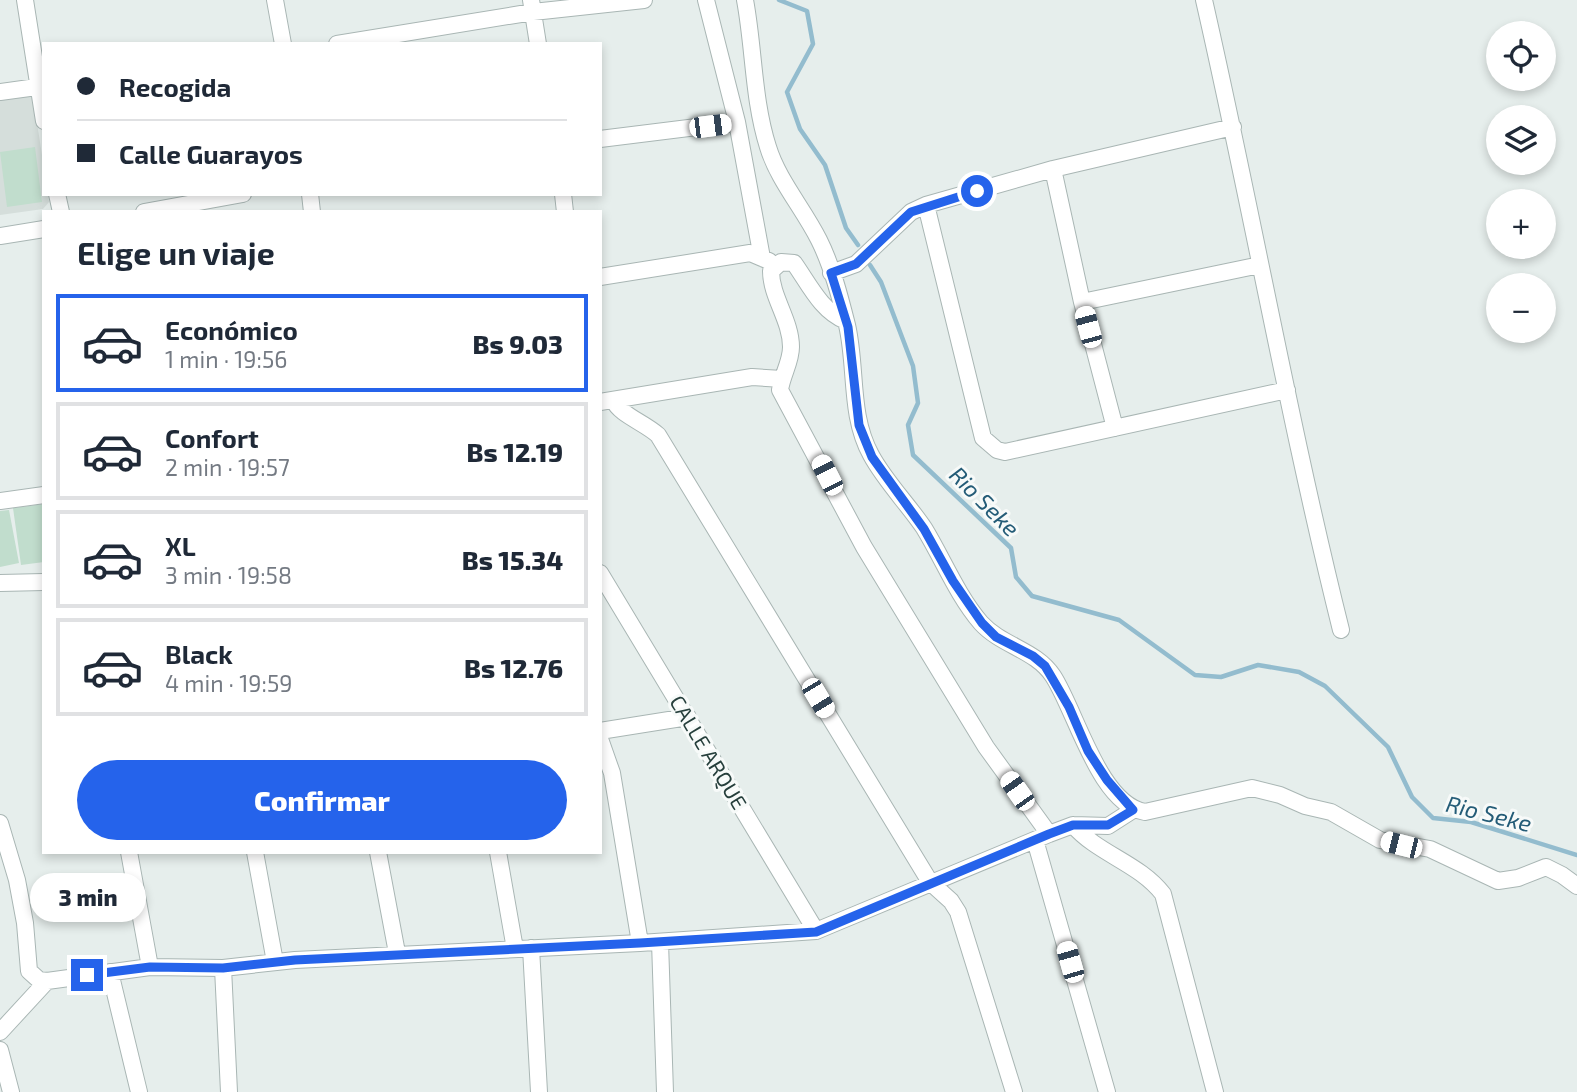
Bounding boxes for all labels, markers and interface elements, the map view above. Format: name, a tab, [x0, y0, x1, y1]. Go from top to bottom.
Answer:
map controls	[1486, 21, 1556, 343]
button: locate	[1486, 21, 1556, 91]
text: Recogida	[119, 71, 231, 102]
button: layers	[1486, 105, 1556, 175]
car	[688, 113, 733, 139]
text: Calle Guarayos	[119, 138, 303, 169]
route start	[961, 175, 993, 207]
button: +	[1486, 189, 1556, 259]
text: Elige un viaje	[77, 233, 275, 271]
button: −	[1486, 273, 1556, 343]
car	[1073, 304, 1104, 350]
icon: car	[81, 312, 144, 375]
text: Económico	[165, 314, 298, 345]
text: Bs 9.03	[473, 328, 563, 359]
text: 1 min · 19:56	[165, 345, 287, 373]
icon: car	[81, 420, 144, 483]
text: Confort	[165, 422, 259, 453]
text: Bs 12.19	[467, 436, 563, 467]
car	[809, 452, 846, 498]
text: 2 min · 19:57	[165, 453, 290, 481]
water label: Rio Seke	[944, 460, 1026, 542]
icon: car	[81, 528, 144, 591]
text: XL	[165, 530, 196, 561]
text: Bs 15.34	[462, 544, 563, 575]
text: 3 min · 19:58	[165, 561, 292, 589]
icon: car	[81, 636, 144, 699]
text: Black	[165, 638, 233, 669]
text: Bs 12.76	[464, 652, 563, 683]
text: 4 min · 19:59	[165, 669, 292, 697]
car	[799, 675, 838, 721]
street label: CALLE ARQUE	[664, 691, 753, 814]
button: Confirmar	[77, 760, 567, 840]
car	[997, 768, 1038, 814]
water label: Rio Seke	[1443, 789, 1535, 837]
car	[1379, 830, 1424, 860]
callout: 3 min	[29, 874, 145, 922]
text: 3 min	[58, 883, 118, 911]
car	[1055, 939, 1086, 985]
route end	[71, 959, 103, 991]

